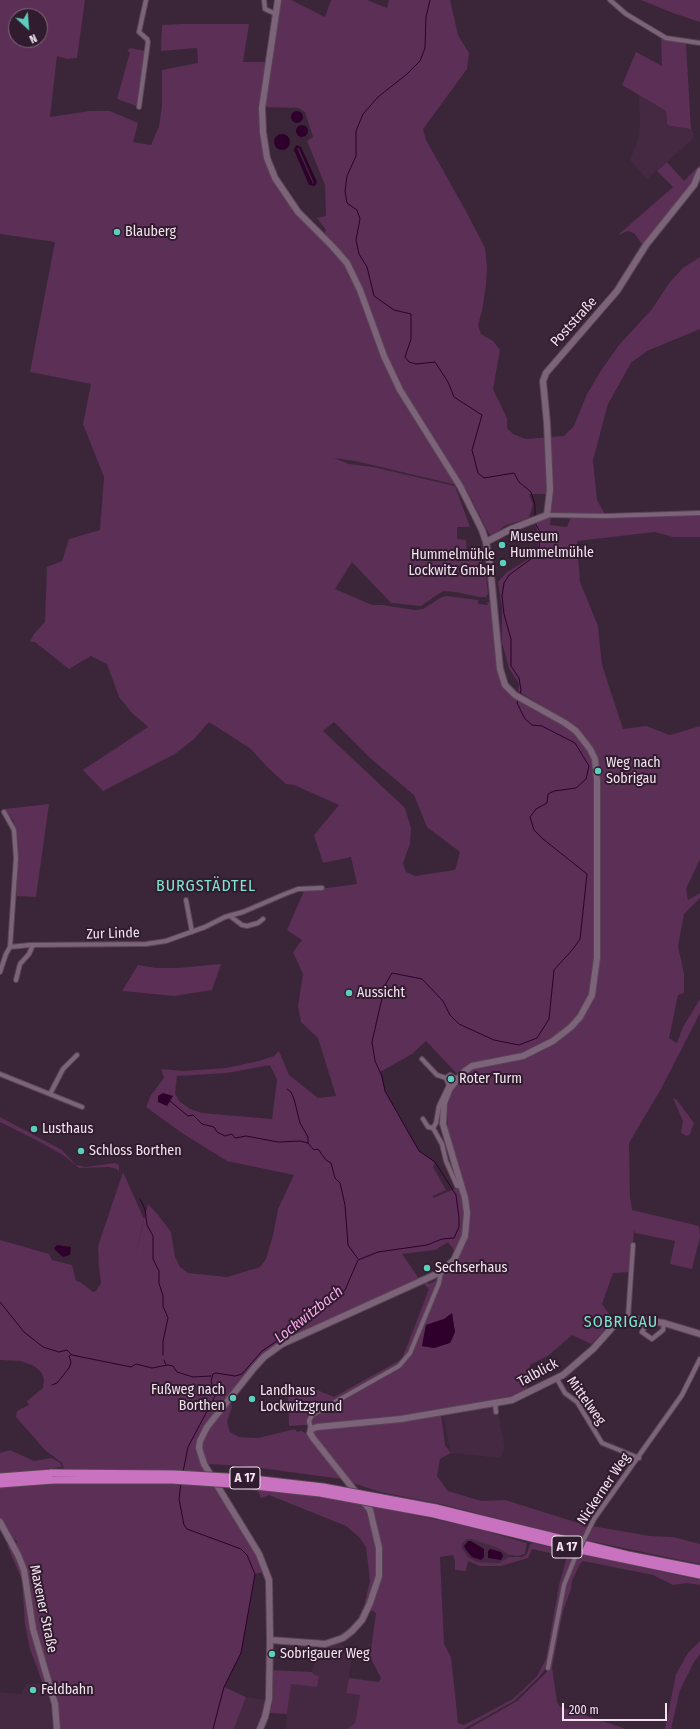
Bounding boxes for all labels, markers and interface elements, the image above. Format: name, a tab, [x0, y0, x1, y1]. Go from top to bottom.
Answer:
north arrow	[8, 8, 48, 48]
text: N	[27, 31, 39, 46]
place label: Blauberg	[125, 224, 176, 240]
marker: Blauberg	[112, 227, 122, 237]
street label: Poststraße	[547, 294, 601, 350]
place label: Museum Hummelmühle	[510, 529, 594, 562]
marker: Museum Hummelmühle	[497, 540, 507, 550]
place label: Hummelmühle Lockwitz GmbH	[408, 547, 495, 580]
marker: Hummelmühle Lockwitz GmbH	[498, 558, 508, 568]
place label: Weg nach Sobrigau	[606, 755, 661, 788]
marker: Weg nach Sobrigau	[593, 766, 603, 776]
district label: BURGSTÄDTEL	[156, 877, 256, 897]
street label: Zur Linde	[86, 925, 140, 943]
place label: Aussicht	[357, 985, 405, 1001]
marker: Aussicht	[344, 988, 354, 998]
place label: Roter Turm	[459, 1071, 522, 1087]
marker: Roter Turm	[446, 1074, 456, 1084]
place label: Lusthaus	[42, 1121, 93, 1137]
marker: Lusthaus	[29, 1124, 39, 1134]
place label: Schloss Borthen	[89, 1143, 182, 1159]
marker: Schloss Borthen	[76, 1146, 86, 1156]
place label: Sechserhaus	[435, 1260, 508, 1276]
marker: Sechserhaus	[422, 1263, 432, 1273]
water label: Lockwitzbach	[271, 1283, 347, 1347]
district label: SOBRIGAU	[584, 1313, 658, 1333]
street label: Talblick	[515, 1355, 561, 1391]
street label: Mittelweg	[563, 1374, 609, 1428]
place label: Fußweg nach Borthen	[151, 1382, 225, 1414]
place label: Landhaus Lockwitzgrund	[260, 1383, 342, 1416]
marker: Fußweg nach Borthen	[228, 1393, 238, 1403]
marker: Landhaus Lockwitzgrund	[247, 1394, 257, 1404]
street label: Nickerner Weg	[574, 1450, 634, 1528]
road number: A 17	[230, 1467, 260, 1489]
road number: A 17	[552, 1536, 582, 1558]
street label: Maxener Straße	[25, 1564, 61, 1654]
place label: Sobrigauer Weg	[280, 1646, 370, 1662]
marker: Sobrigauer Weg	[267, 1649, 277, 1659]
place label: Feldbahn	[41, 1682, 94, 1698]
marker: Feldbahn	[28, 1685, 38, 1695]
scale bar	[564, 1695, 669, 1721]
text: 200 m	[569, 1703, 599, 1717]

